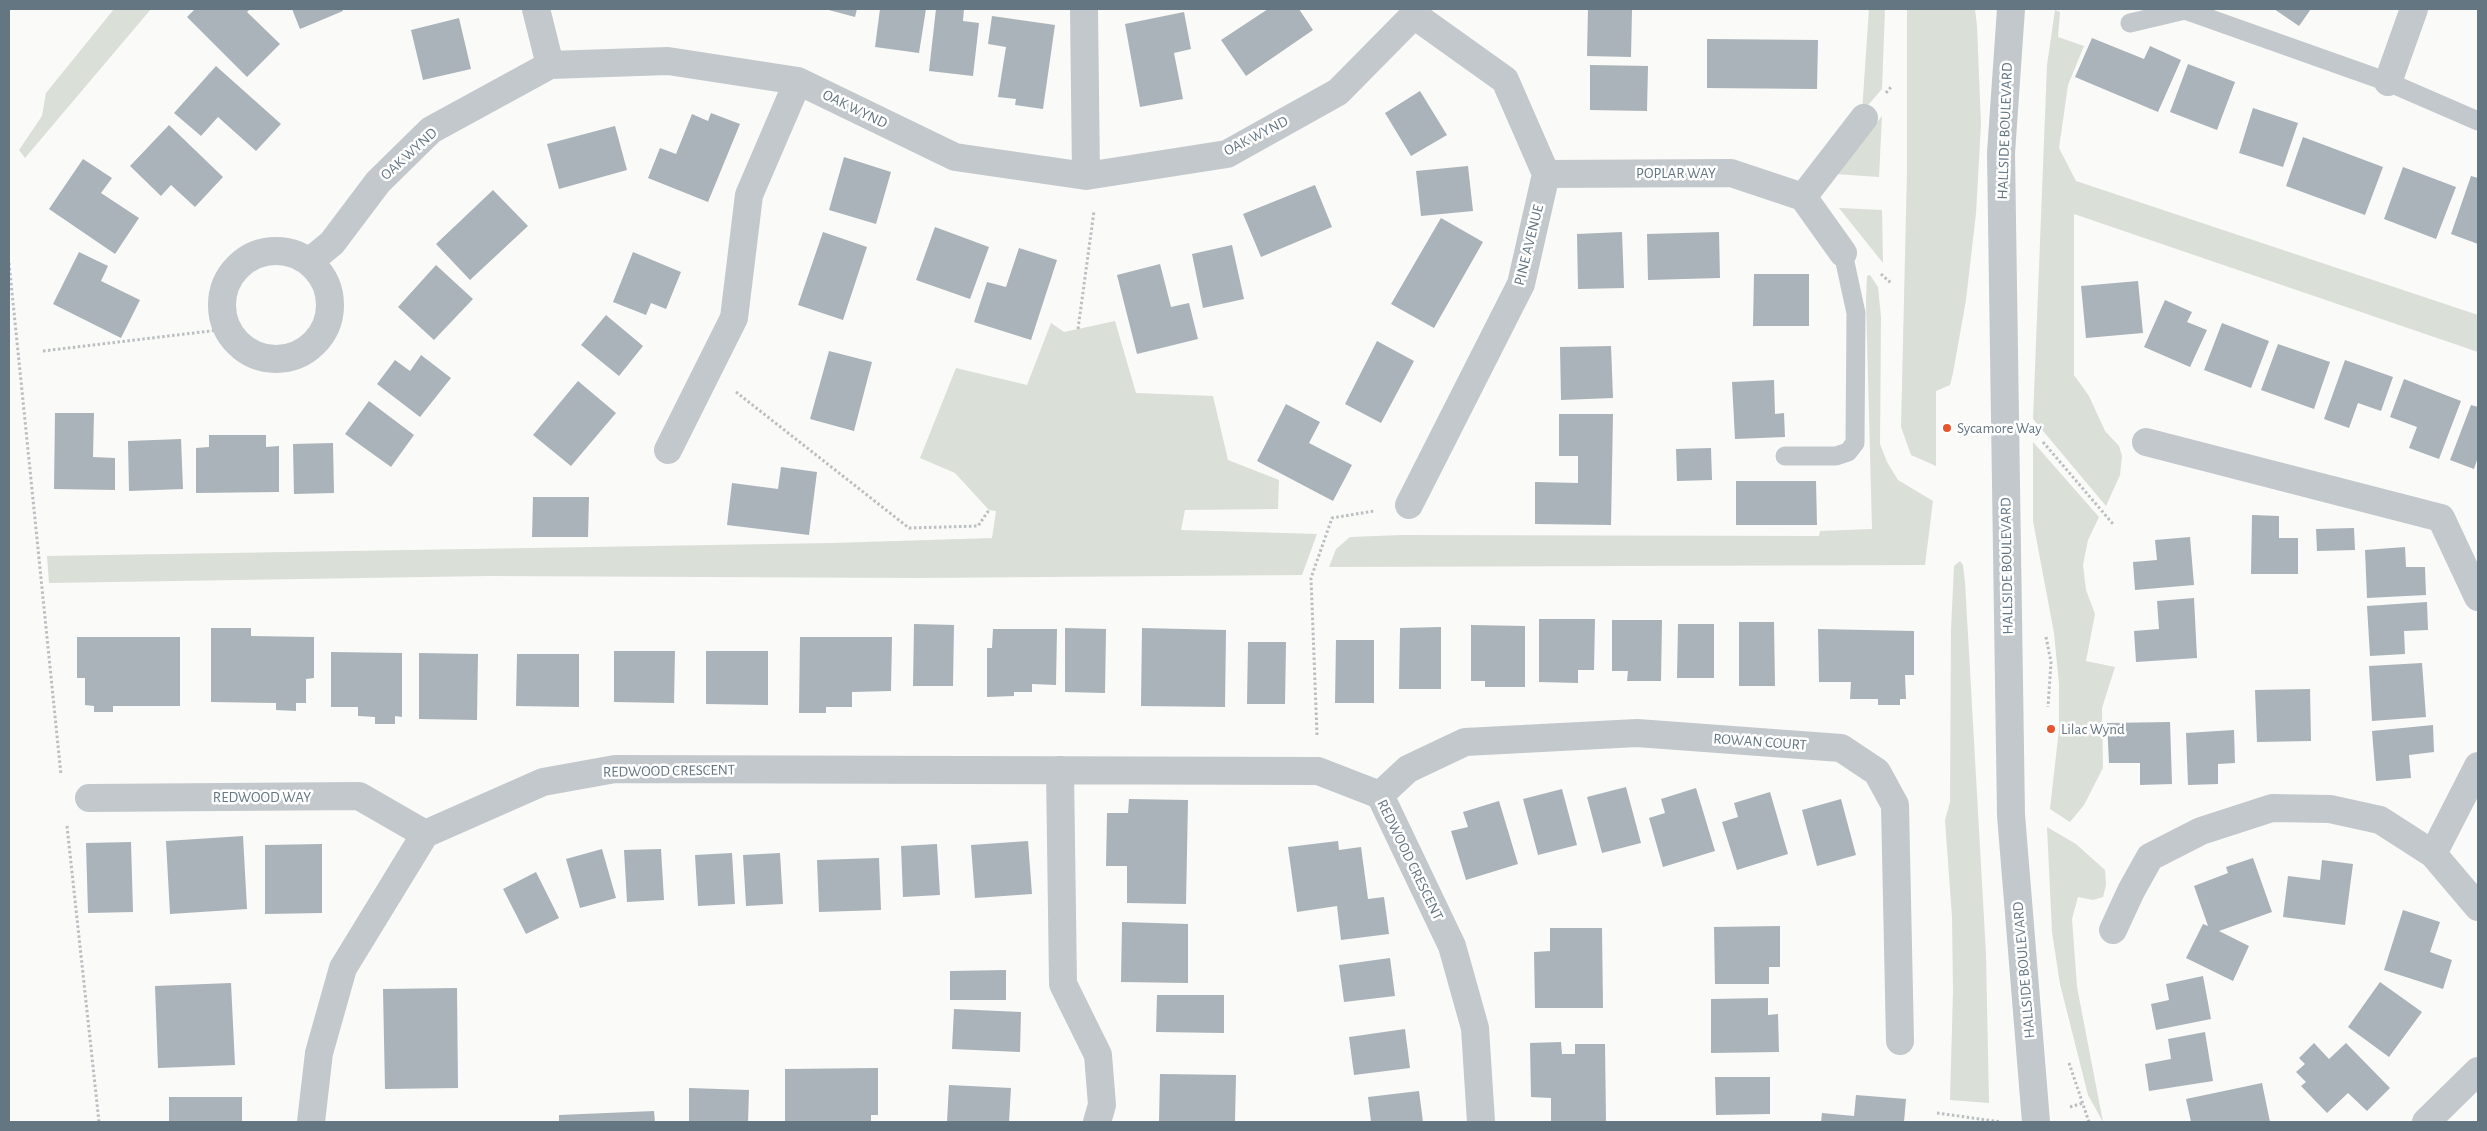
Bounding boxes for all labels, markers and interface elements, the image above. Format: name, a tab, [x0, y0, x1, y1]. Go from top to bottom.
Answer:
street label: HALLSIDE BOULEVARD	[1994, 62, 2016, 200]
street label: OAK WYND	[820, 86, 890, 132]
street label: OAK WYND	[1221, 112, 1291, 160]
street label: OAK WYND	[377, 124, 441, 184]
street label: POPLAR WAY	[1636, 164, 1716, 182]
street label: PINE AVENUE	[1510, 203, 1548, 287]
place label: Sycamore Way	[1957, 419, 2042, 437]
marker: Sycamore Way	[1941, 422, 1953, 434]
street label: HALLSIDE BOULEVARD	[1997, 497, 2017, 635]
place label: Lilac Wynd	[2061, 720, 2125, 738]
marker: Lilac Wynd	[2045, 723, 2057, 735]
street label: ROWAN COURT	[1713, 730, 1807, 754]
street label: REDWOOD CRESCENT	[603, 761, 735, 781]
street label: REDWOOD WAY	[213, 788, 311, 806]
street label: REDWOOD CRESCENT	[1373, 797, 1447, 923]
street label: HALLSIDE BOULEVARD	[2009, 901, 2039, 1039]

